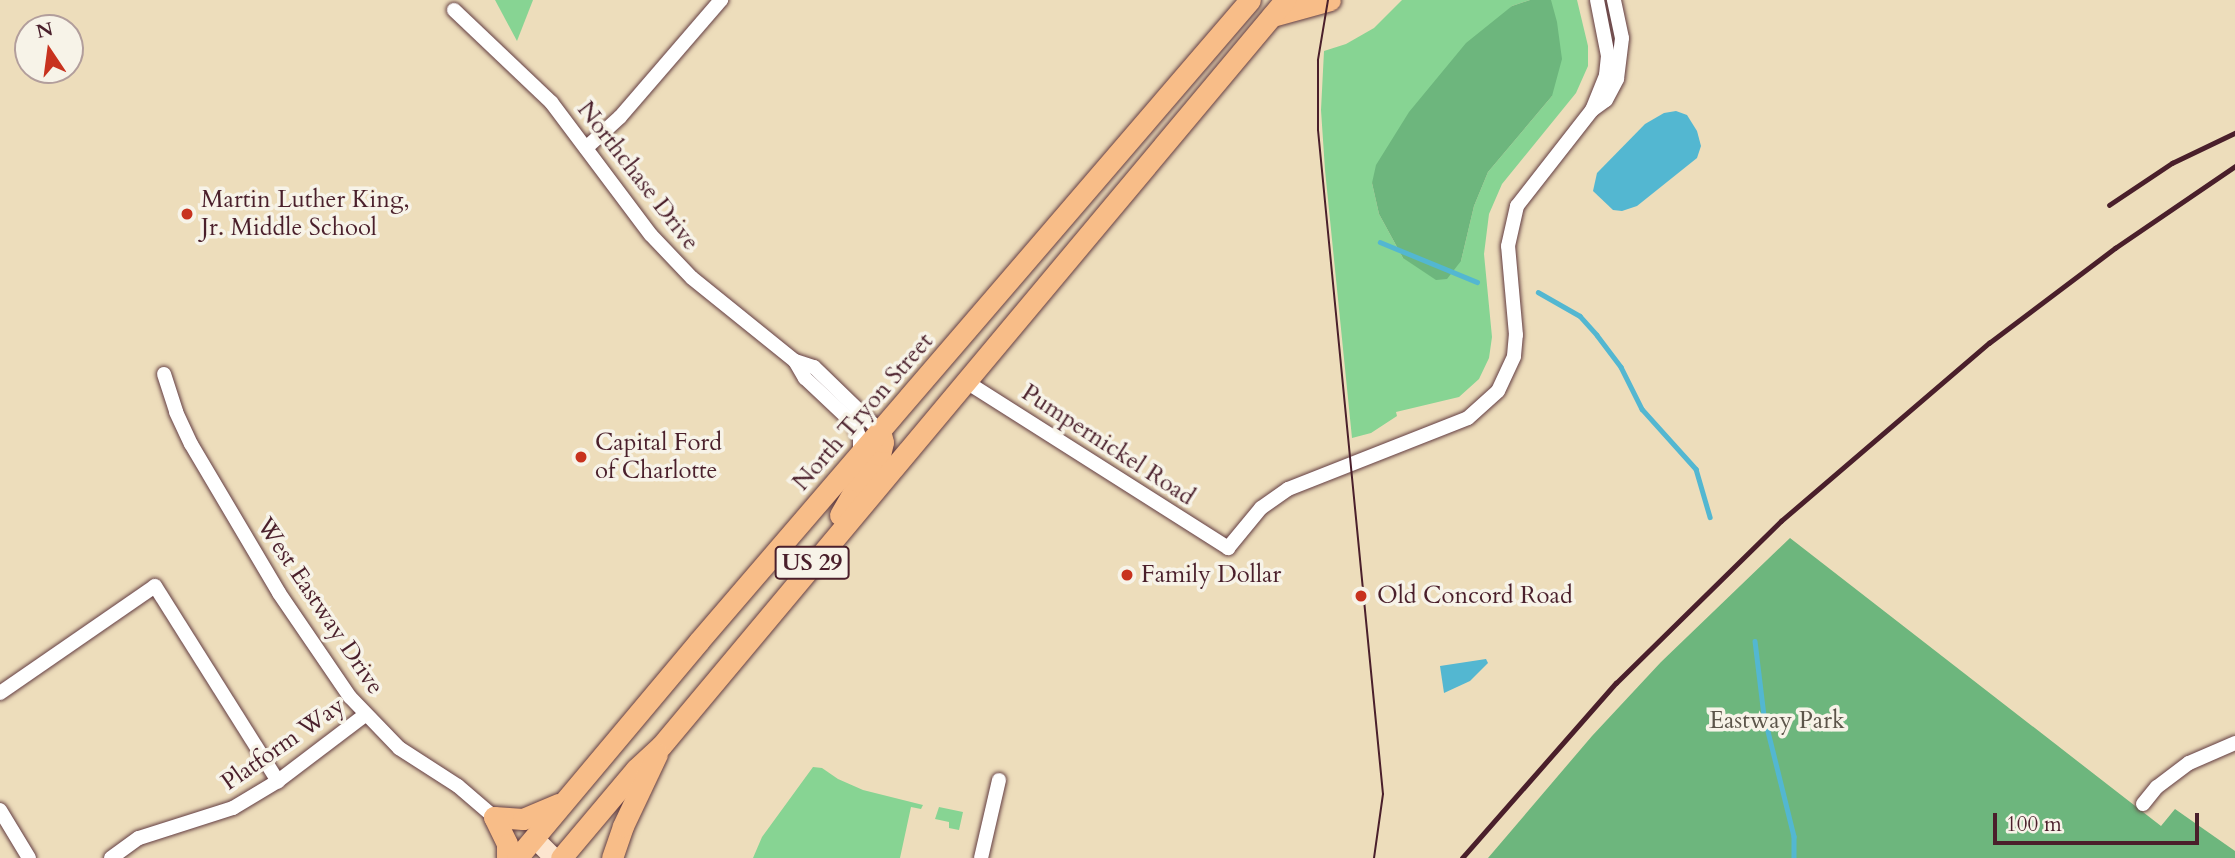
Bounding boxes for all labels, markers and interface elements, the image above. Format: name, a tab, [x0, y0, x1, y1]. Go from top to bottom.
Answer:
north arrow	[14, 14, 84, 84]
text: N	[34, 16, 56, 45]
street label: Northchase Drive	[571, 96, 705, 256]
place label: Martin Luther King, Jr. Middle School	[201, 186, 409, 242]
marker: Martin Luther King, Jr. Middle School	[179, 206, 195, 222]
street label: North Tryon Street	[787, 327, 939, 497]
street label: Pumpernickel Road	[1016, 378, 1200, 512]
place label: Capital Ford of Charlotte	[595, 429, 722, 485]
marker: Capital Ford of Charlotte	[573, 449, 589, 465]
street label: West Eastway Drive	[250, 512, 390, 700]
road number: US 29	[774, 544, 850, 582]
place label: Family Dollar	[1141, 561, 1281, 589]
marker: Family Dollar	[1119, 567, 1135, 583]
place label: Old Concord Road	[1377, 582, 1573, 610]
marker: Old Concord Road	[1351, 586, 1371, 606]
street label: Platform Way	[216, 691, 350, 797]
park label: Eastway Park	[1709, 707, 1845, 735]
scale bar	[1997, 798, 2204, 842]
text: 100 m	[2006, 810, 2062, 839]

